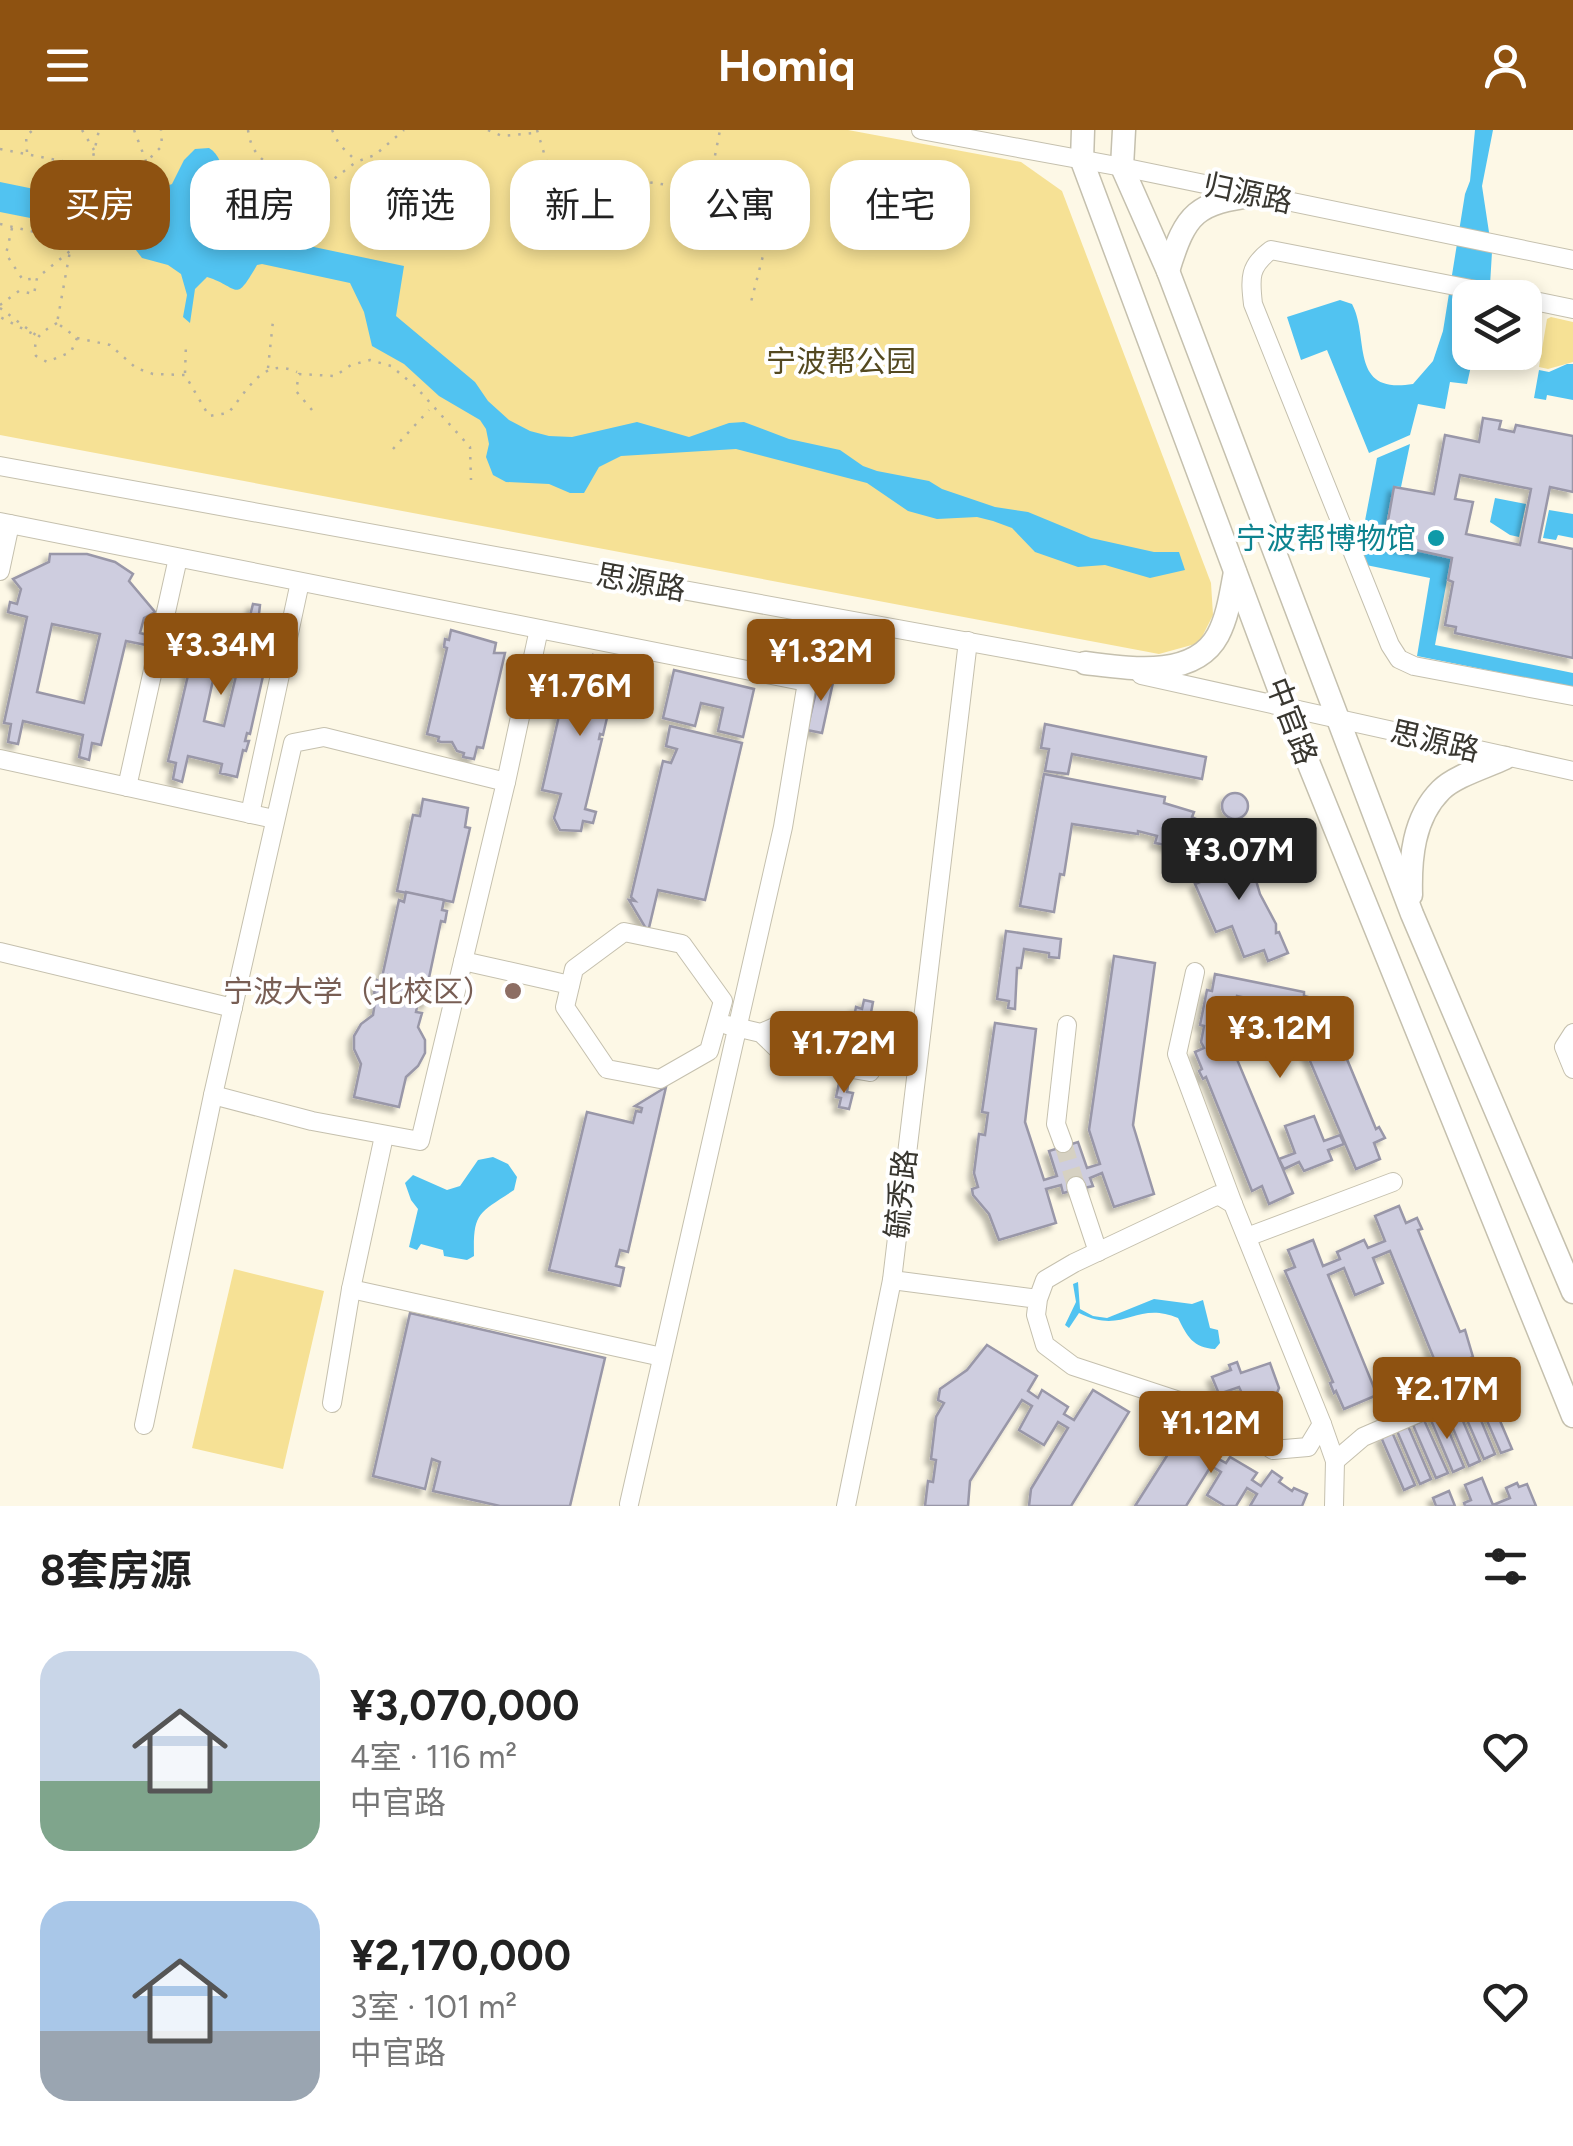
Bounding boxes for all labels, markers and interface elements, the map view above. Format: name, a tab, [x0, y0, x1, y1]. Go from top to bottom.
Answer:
icon: menu	[40, 38, 95, 93]
text: Homiq	[718, 38, 855, 92]
icon: person	[1478, 38, 1533, 93]
chip: 买房	[30, 160, 170, 250]
chip: 租房	[190, 160, 330, 250]
chip: 筛选	[350, 160, 490, 250]
chip: 新上	[510, 160, 650, 250]
chip: 公寓	[670, 160, 810, 250]
chip: 住宅	[830, 160, 970, 250]
street label: 归源路	[1200, 166, 1296, 220]
map controls	[1452, 280, 1542, 370]
button: layers	[1452, 280, 1542, 370]
park label: 宁波帮公园	[766, 343, 916, 380]
place label: 宁波帮博物馆	[1236, 520, 1416, 557]
marker: 宁波帮博物馆	[1425, 527, 1447, 549]
street label: 思源路	[593, 556, 689, 608]
pin: ¥3.34M	[140, 613, 302, 698]
pin: ¥1.32M	[740, 619, 902, 704]
text: ¥3.34M	[166, 626, 276, 664]
text: ¥1.32M	[769, 632, 873, 670]
pin: ¥1.76M	[499, 654, 661, 739]
text: ¥1.76M	[528, 667, 632, 705]
street label: 中官路	[1259, 672, 1325, 770]
street label: 思源路	[1387, 713, 1483, 769]
pin: ¥3.07M	[1158, 818, 1320, 903]
text: ¥3.07M	[1184, 831, 1294, 869]
place label: 宁波大学（北校区）	[223, 973, 493, 1010]
marker: 宁波大学（北校区）	[502, 980, 524, 1002]
pin: ¥3.12M	[1199, 996, 1361, 1081]
text: ¥3.12M	[1228, 1009, 1332, 1047]
pin: ¥1.72M	[763, 1011, 925, 1096]
text: ¥1.72M	[792, 1024, 896, 1062]
street label: 毓秀路	[878, 1147, 924, 1241]
pin: ¥2.17M	[1366, 1357, 1528, 1442]
text: ¥2.17M	[1395, 1370, 1499, 1408]
pin: ¥1.12M	[1130, 1391, 1292, 1476]
text: ¥1.12M	[1161, 1404, 1261, 1442]
icon: filters	[1478, 1539, 1533, 1594]
text: 8套房源	[40, 1545, 192, 1596]
text: ¥3,070,000	[350, 1680, 579, 1731]
icon: home	[120, 1691, 240, 1811]
icon: heart	[1478, 1724, 1533, 1779]
text: 4室 · 116 m²	[350, 1738, 517, 1776]
text: 中官路	[350, 1784, 446, 1822]
text: ¥2,170,000	[350, 1930, 571, 1981]
icon: home	[120, 1941, 240, 2061]
icon: heart	[1478, 1974, 1533, 2029]
text: 3室 · 101 m²	[350, 1988, 517, 2026]
text: 中官路	[350, 2034, 446, 2072]

